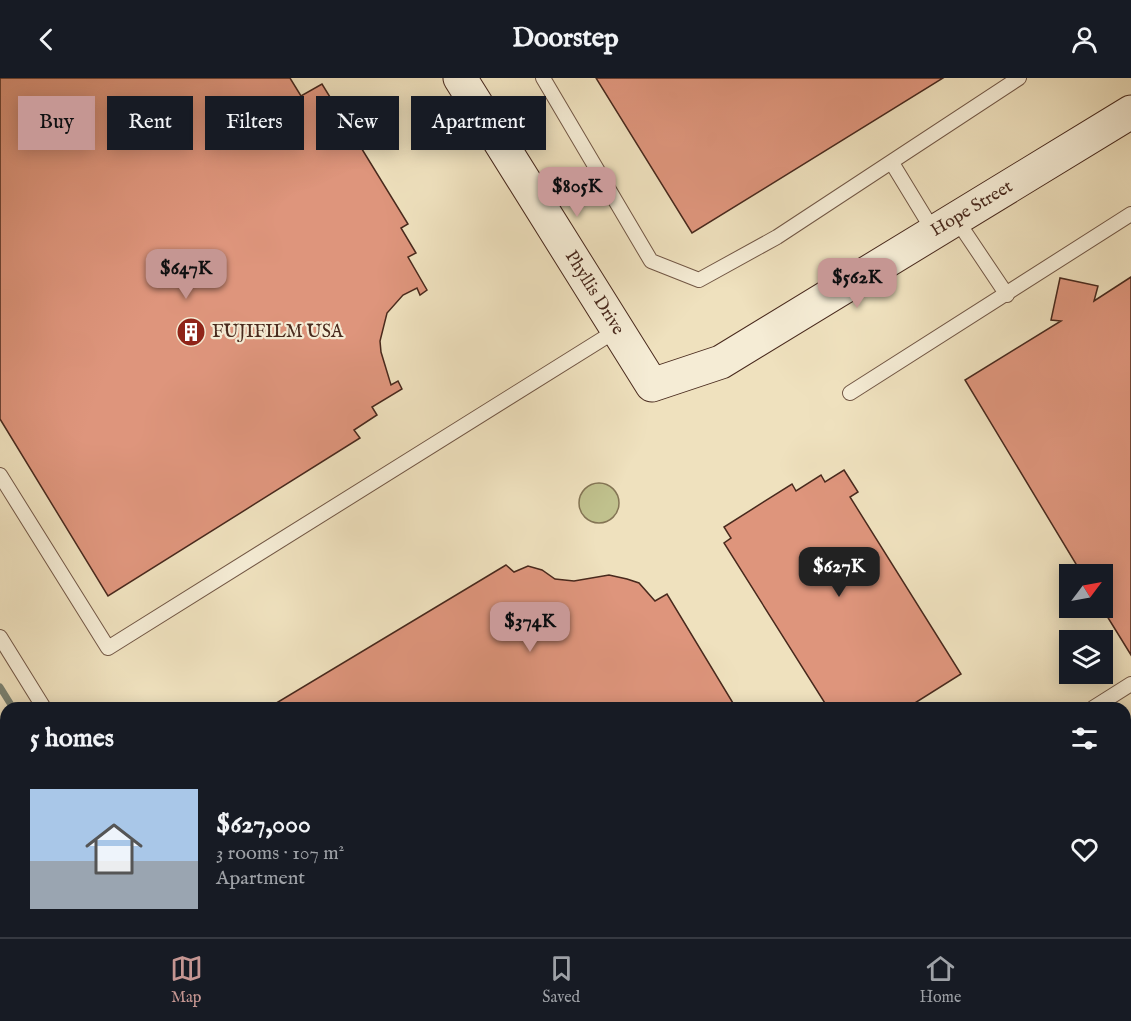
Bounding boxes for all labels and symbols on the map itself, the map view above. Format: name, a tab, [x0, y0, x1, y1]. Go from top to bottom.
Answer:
pin: $805K	[535, 167, 619, 218]
street label: Hope Street	[927, 176, 1017, 242]
street label: Phyllis Drive	[559, 246, 629, 340]
pin: $647K	[144, 249, 228, 300]
pin: $562K	[815, 258, 899, 309]
building icon: FUJIFILM USA	[175, 316, 207, 348]
place label: FUJIFILM USA	[212, 321, 344, 344]
pin: $627K	[797, 547, 881, 598]
north arrow	[1059, 564, 1113, 618]
pin: $374K	[488, 602, 572, 653]

